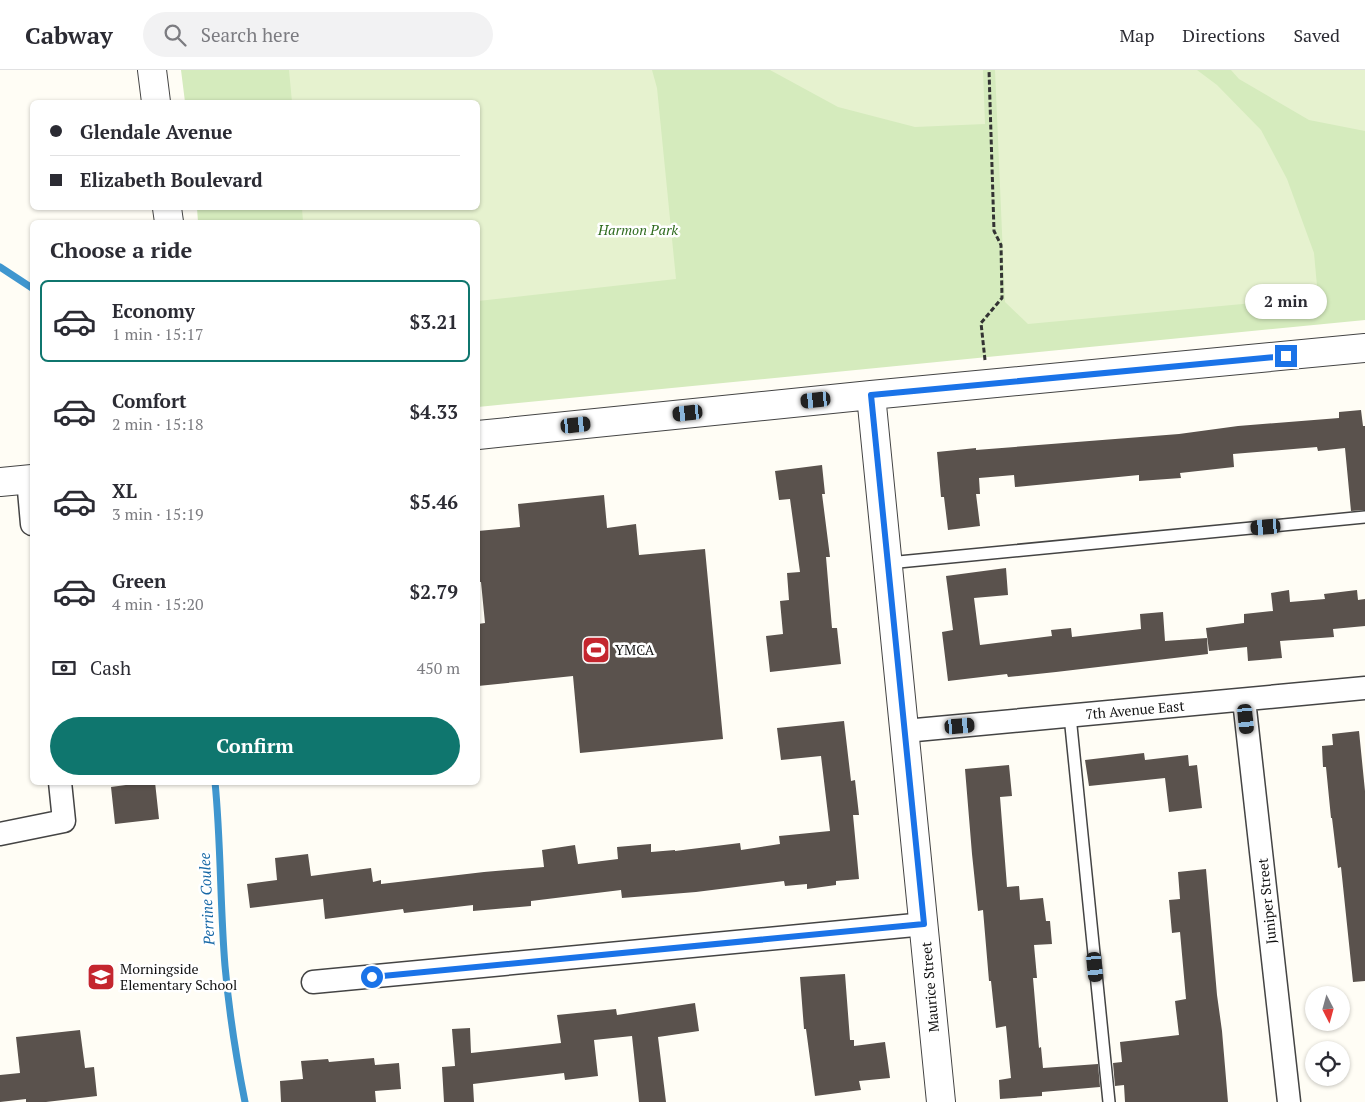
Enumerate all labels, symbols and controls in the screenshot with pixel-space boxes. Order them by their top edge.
search box [143,12,493,57]
text: Cabway [25,19,113,51]
icon: search [161,21,189,49]
text: Search here [201,22,300,47]
text: Map [1119,23,1154,47]
text: Directions [1182,23,1265,47]
text: Saved [1293,23,1340,47]
text: Glendale Avenue [80,119,232,144]
text: Elizabeth Boulevard [80,167,263,192]
park label: Harmon Park [597,220,678,239]
text: Choose a ride [50,235,192,264]
callout: 2 min [1245,284,1327,318]
text: 2 min [1264,290,1308,312]
text: Economy [112,298,195,323]
icon: car [52,299,97,344]
text: $3.21 [409,309,458,334]
text: 1 min · 15:17 [112,323,204,345]
route end [1275,345,1297,367]
text: Comfort [112,388,187,413]
icon: car [52,389,97,434]
car [800,391,831,409]
text: $4.33 [409,399,458,424]
car [672,404,703,422]
text: 2 min · 15:18 [112,413,204,435]
car [560,416,591,434]
text: XL [112,478,137,503]
icon: car [52,479,97,524]
text: $5.46 [409,489,458,514]
text: 3 min · 15:19 [112,503,204,525]
car [1250,518,1281,536]
text: Green [112,568,166,593]
icon: car [52,569,97,614]
text: $2.79 [409,579,458,604]
text: 4 min · 15:20 [112,593,204,615]
sports icon: YMCA [581,635,611,665]
place label: YMCA [615,640,655,659]
icon: cash [50,654,78,682]
text: Cash [90,655,131,680]
text: 450 m [417,657,460,679]
street label: 7th Avenue East [1085,696,1186,723]
car [1236,703,1255,735]
button: Confirm [50,717,460,775]
car [944,717,975,735]
water label: Perrine Coulee [194,852,218,947]
street label: Juniper Street [1252,856,1280,945]
street label: Maurice Street [916,940,943,1033]
car [1085,951,1104,983]
place label: Morningside Elementary School [120,959,237,994]
school or university icon: Morningside Elementary School [86,962,116,992]
route start [361,966,383,988]
north arrow [1305,986,1350,1031]
map controls [1305,986,1350,1086]
button: locate [1305,1041,1350,1086]

